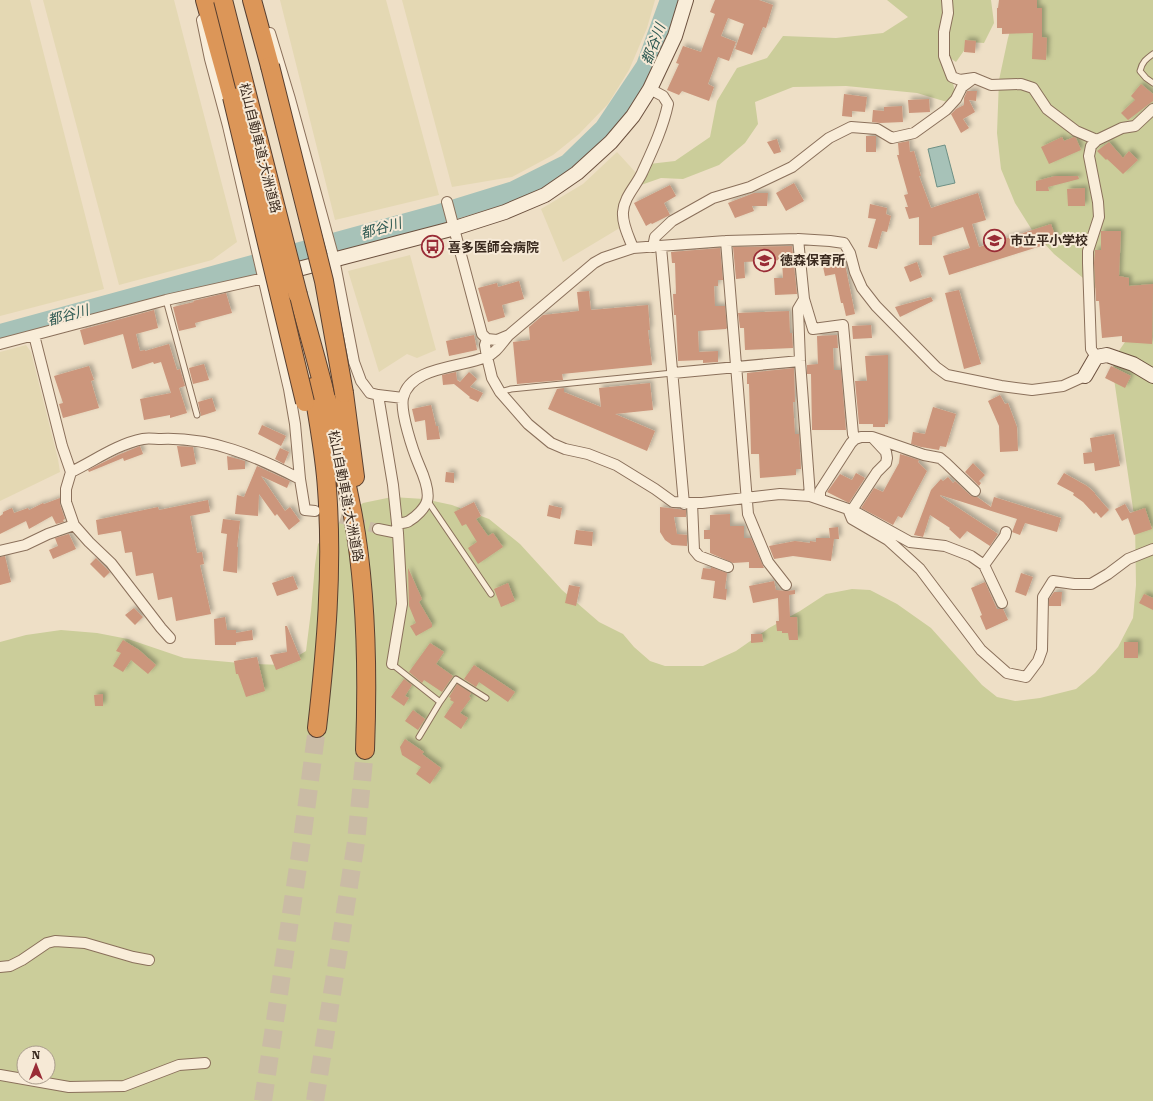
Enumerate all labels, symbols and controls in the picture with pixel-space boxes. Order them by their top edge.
water label: 都谷川 [638,20,669,66]
street label: 松山自動車道;大洲道路 [237,81,283,215]
water label: 都谷川 [359,214,405,241]
school or university icon: 市立平小学校 [982,227,1008,253]
place label: 市立平小学校 [1010,233,1088,248]
bus stop icon: 喜多医師会病院 [420,234,446,260]
place label: 喜多医師会病院 [448,240,539,255]
school or university icon: 徳森保育所 [752,247,778,273]
place label: 徳森保育所 [780,253,845,268]
water label: 都谷川 [46,301,92,328]
street label: 松山自動車道;大洲道路 [326,429,366,563]
north arrow [16,1045,56,1085]
text: N [32,1049,41,1062]

